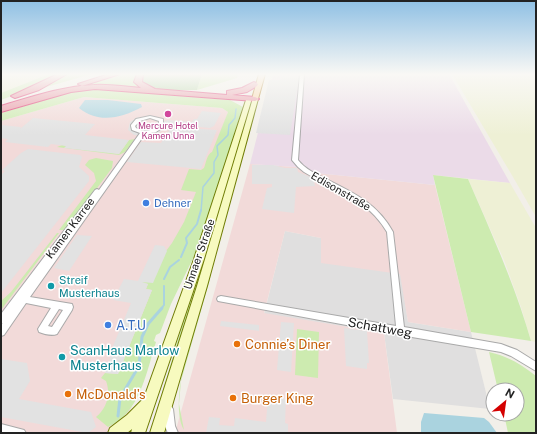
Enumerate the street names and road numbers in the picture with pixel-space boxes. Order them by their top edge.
street label: Edisonstraße [309,169,373,213]
street label: Kamen Karree [43,195,97,261]
street label: Unnaer Straße [181,217,217,291]
street label: Schattweg [347,314,413,341]

